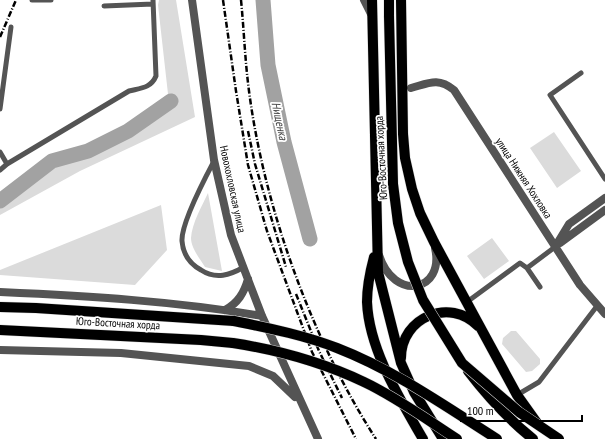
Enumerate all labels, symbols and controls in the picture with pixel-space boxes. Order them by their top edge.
water label: Нищенка [269,101,292,143]
street label: Юго-Восточная хорда [372,116,390,200]
street label: улица Нижняя Хохловка [493,135,555,221]
street label: Новохохловская улица [217,144,249,234]
street label: Юго-Восточная хорда [76,314,160,332]
scale bar [461,397,582,423]
text: 100 m [467,403,494,418]

